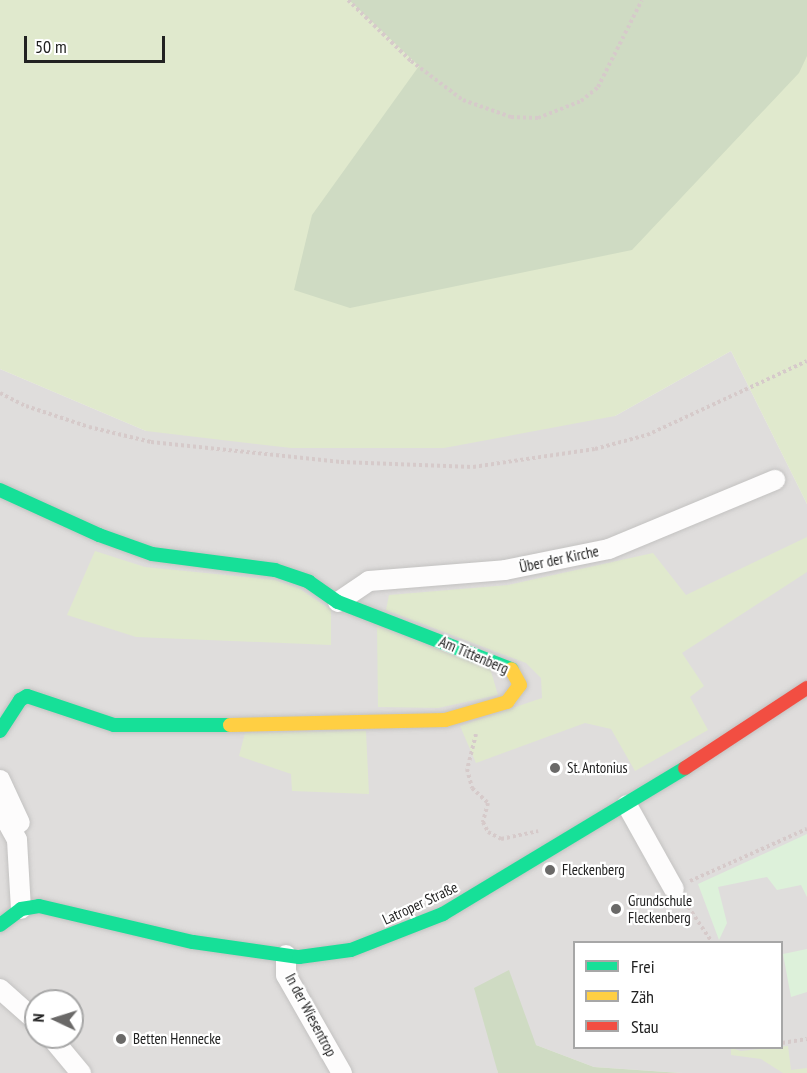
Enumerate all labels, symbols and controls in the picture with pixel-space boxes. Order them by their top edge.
scale bar [27,24,168,62]
text: 50 m [35,35,67,58]
street label: Über der Kirche [518,542,600,576]
street label: Am Tittenberg [436,632,512,678]
place label: St. Antonius [567,759,629,777]
marker: St. Antonius [548,761,562,775]
place label: Fleckenberg [562,861,625,879]
marker: Fleckenberg [543,863,557,877]
street label: Latroper Straße [380,878,460,928]
place label: Grundschule Fleckenberg [628,891,692,926]
marker: Grundschule Fleckenberg [609,902,623,916]
legend [573,941,783,1049]
text: Frei [631,955,655,978]
street label: In der Wiesentrop [281,970,341,1060]
text: Zäh [631,985,654,1008]
north arrow [24,989,84,1049]
text: N [28,1013,48,1023]
text: Stau [631,1015,659,1038]
place label: Betten Hennecke [133,1030,221,1048]
marker: Betten Hennecke [114,1032,128,1046]

